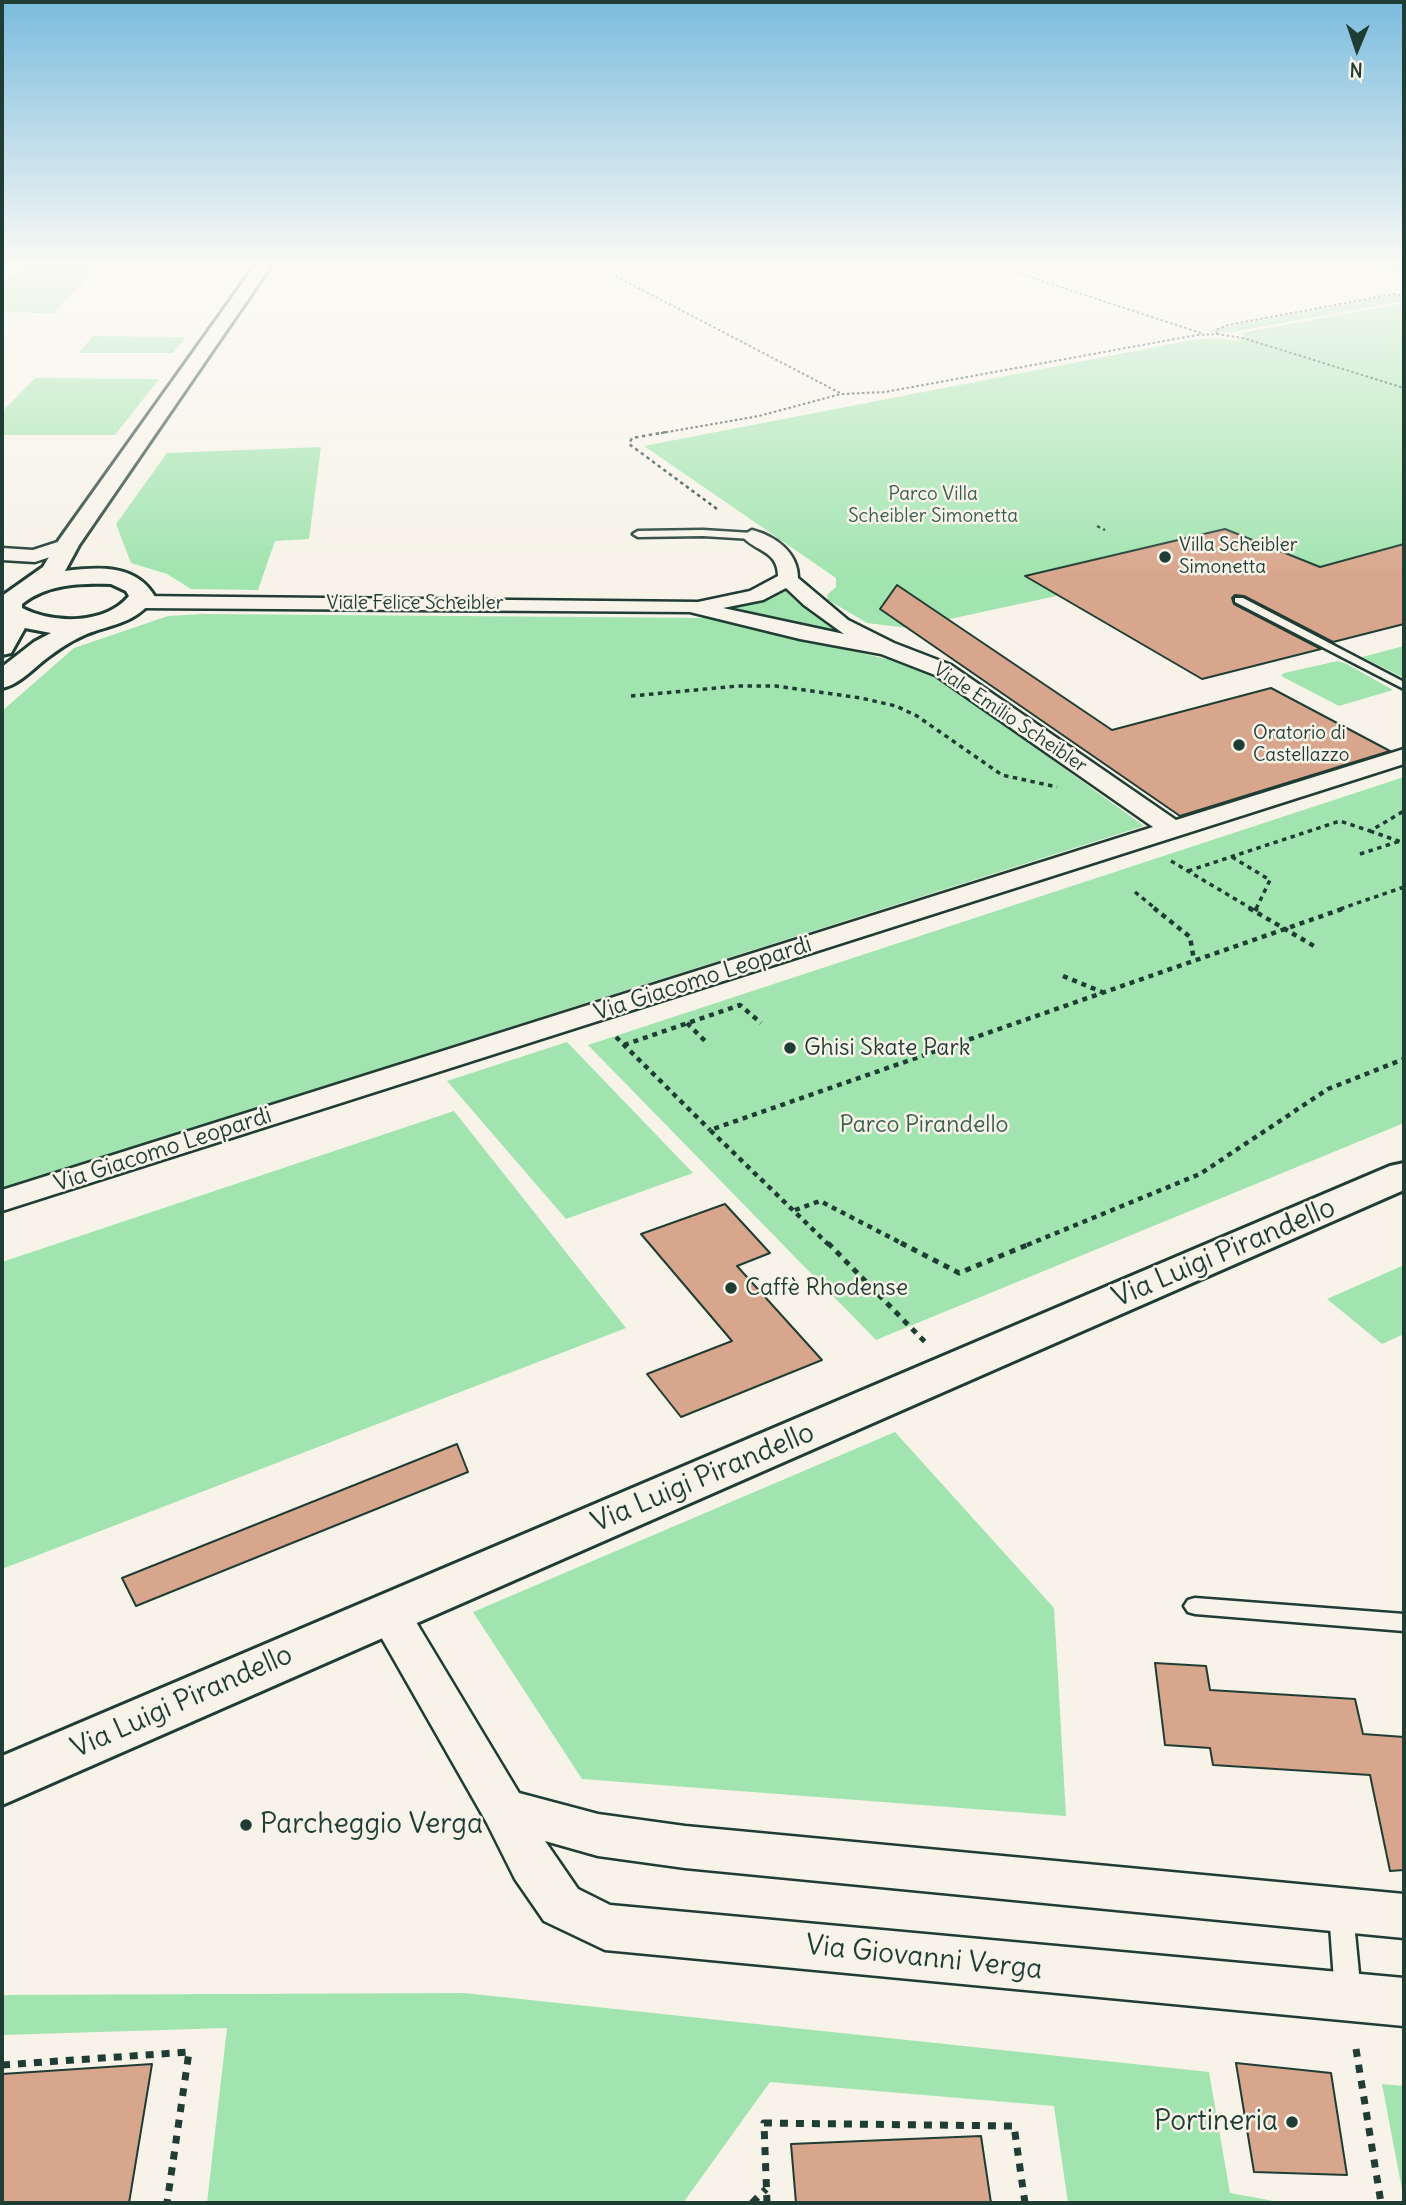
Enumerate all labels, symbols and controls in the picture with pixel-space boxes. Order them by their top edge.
north arrow [1322,14,1392,84]
text: N [1349,58,1363,82]
park label: Parco Villa Scheibler Simonetta [848,484,1018,528]
place label: Villa Scheibler Simonetta [1179,535,1297,579]
marker: Villa Scheibler Simonetta [1157,549,1173,565]
street label: Viale Felice Scheibler [327,593,503,615]
street label: Viale Emilio Scheibler [929,658,1091,778]
place label: Oratorio di Castellazzo [1253,723,1349,767]
marker: Oratorio di Castellazzo [1231,737,1247,753]
street label: Via Giacomo Leopardi [591,931,815,1027]
place label: Ghisi Skate Park [804,1034,970,1062]
marker: Ghisi Skate Park [782,1040,798,1056]
street label: Via Giacomo Leopardi [51,1102,275,1198]
park label: Parco Pirandello [839,1111,1009,1139]
street label: Via Luigi Pirandello [1108,1191,1340,1315]
place label: Caffè Rhodense [745,1274,908,1302]
marker: Caffè Rhodense [723,1280,739,1296]
street label: Via Luigi Pirandello [587,1416,819,1540]
street label: Via Luigi Pirandello [66,1638,298,1766]
place label: Parcheggio Verga [260,1808,483,1842]
marker: Parcheggio Verga [238,1817,254,1833]
street label: Via Giovanni Verga [804,1929,1044,1987]
place label: Portineria [1154,2105,1278,2139]
marker: Portineria [1284,2114,1300,2130]

